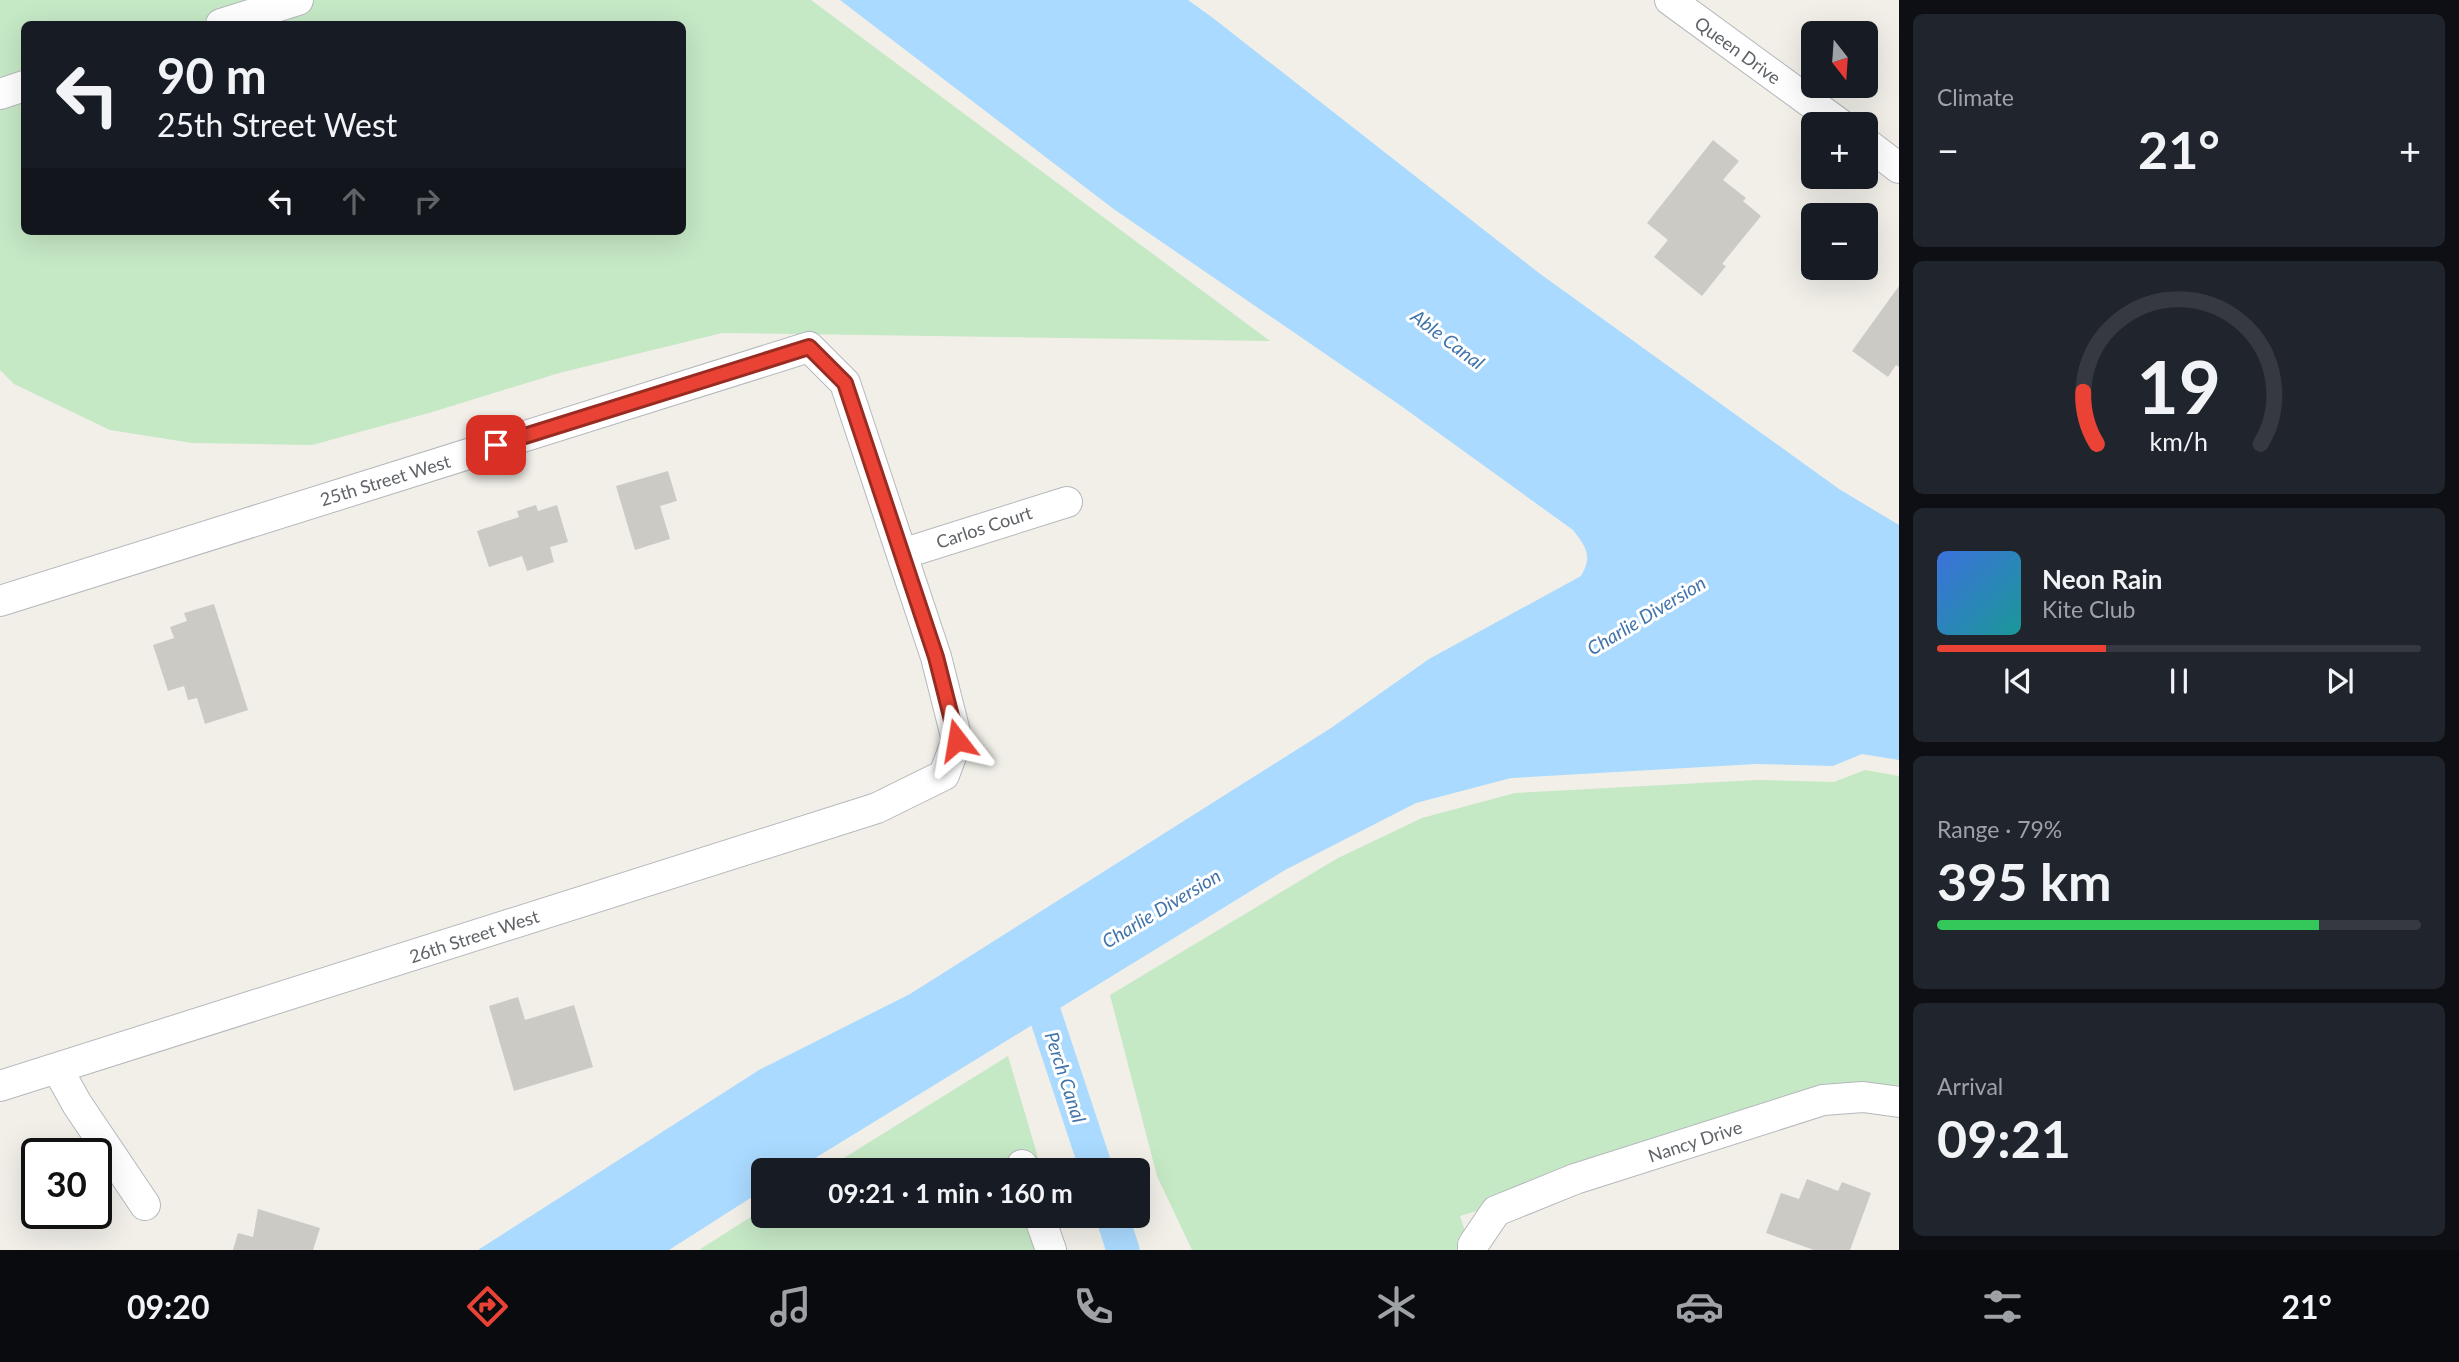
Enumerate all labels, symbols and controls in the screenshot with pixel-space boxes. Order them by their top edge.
street label: Queen Drive [1691,11,1785,89]
north arrow [1801,21,1878,98]
map controls [1801,21,1878,280]
text: 90 m [157,46,267,104]
icon: left [42,49,133,140]
text: Climate [1937,83,2014,111]
text: 25th Street West [157,105,397,144]
button: + [1801,112,1878,189]
text: 21° [2138,118,2220,180]
text: − [1937,127,1959,173]
text: + [2399,127,2421,173]
icon: left [262,182,300,220]
icon: ahead [335,182,373,220]
icon: right [408,182,446,220]
button: − [1801,203,1878,280]
water label: Able Canal [1406,304,1489,374]
text: 19 [2137,342,2221,430]
pin [466,415,526,475]
icon: arrive [477,426,515,464]
text: km/h [2150,426,2208,456]
street label: 25th Street West [317,450,453,510]
street label: Carlos Court [933,501,1035,553]
text: Neon Rain [2042,563,2162,595]
water label: Charlie Diversion [1583,571,1709,659]
text: Kite Club [2042,595,2135,623]
icon: previous [1999,662,2037,700]
icon: pause [2160,662,2198,700]
icon: next [2321,662,2359,700]
position arrow [920,703,994,777]
text: Range · 79% [1937,815,2062,843]
text: 395 km [1937,850,2111,912]
water label: Charlie Diversion [1098,864,1224,952]
street label: 26th Street West [406,904,542,967]
water label: Perch Canal [1041,1029,1091,1125]
text: Arrival [1937,1072,2003,1100]
text: 09:21 [1937,1107,2071,1169]
street label: Nancy Drive [1645,1115,1745,1167]
speed limit sign: 30 [21,1138,112,1229]
text: 09:21 · 1 min · 160 m [828,1177,1073,1209]
icon: directions [463,1282,512,1331]
icon: music [766,1282,815,1331]
icon: phone [1069,1282,1118,1331]
icon: climate [1372,1282,1421,1331]
icon: car [1675,1282,1724,1331]
icon: filters [1978,1282,2027,1331]
text: 09:20 [127,1287,209,1326]
text: 21° [2281,1287,2332,1326]

